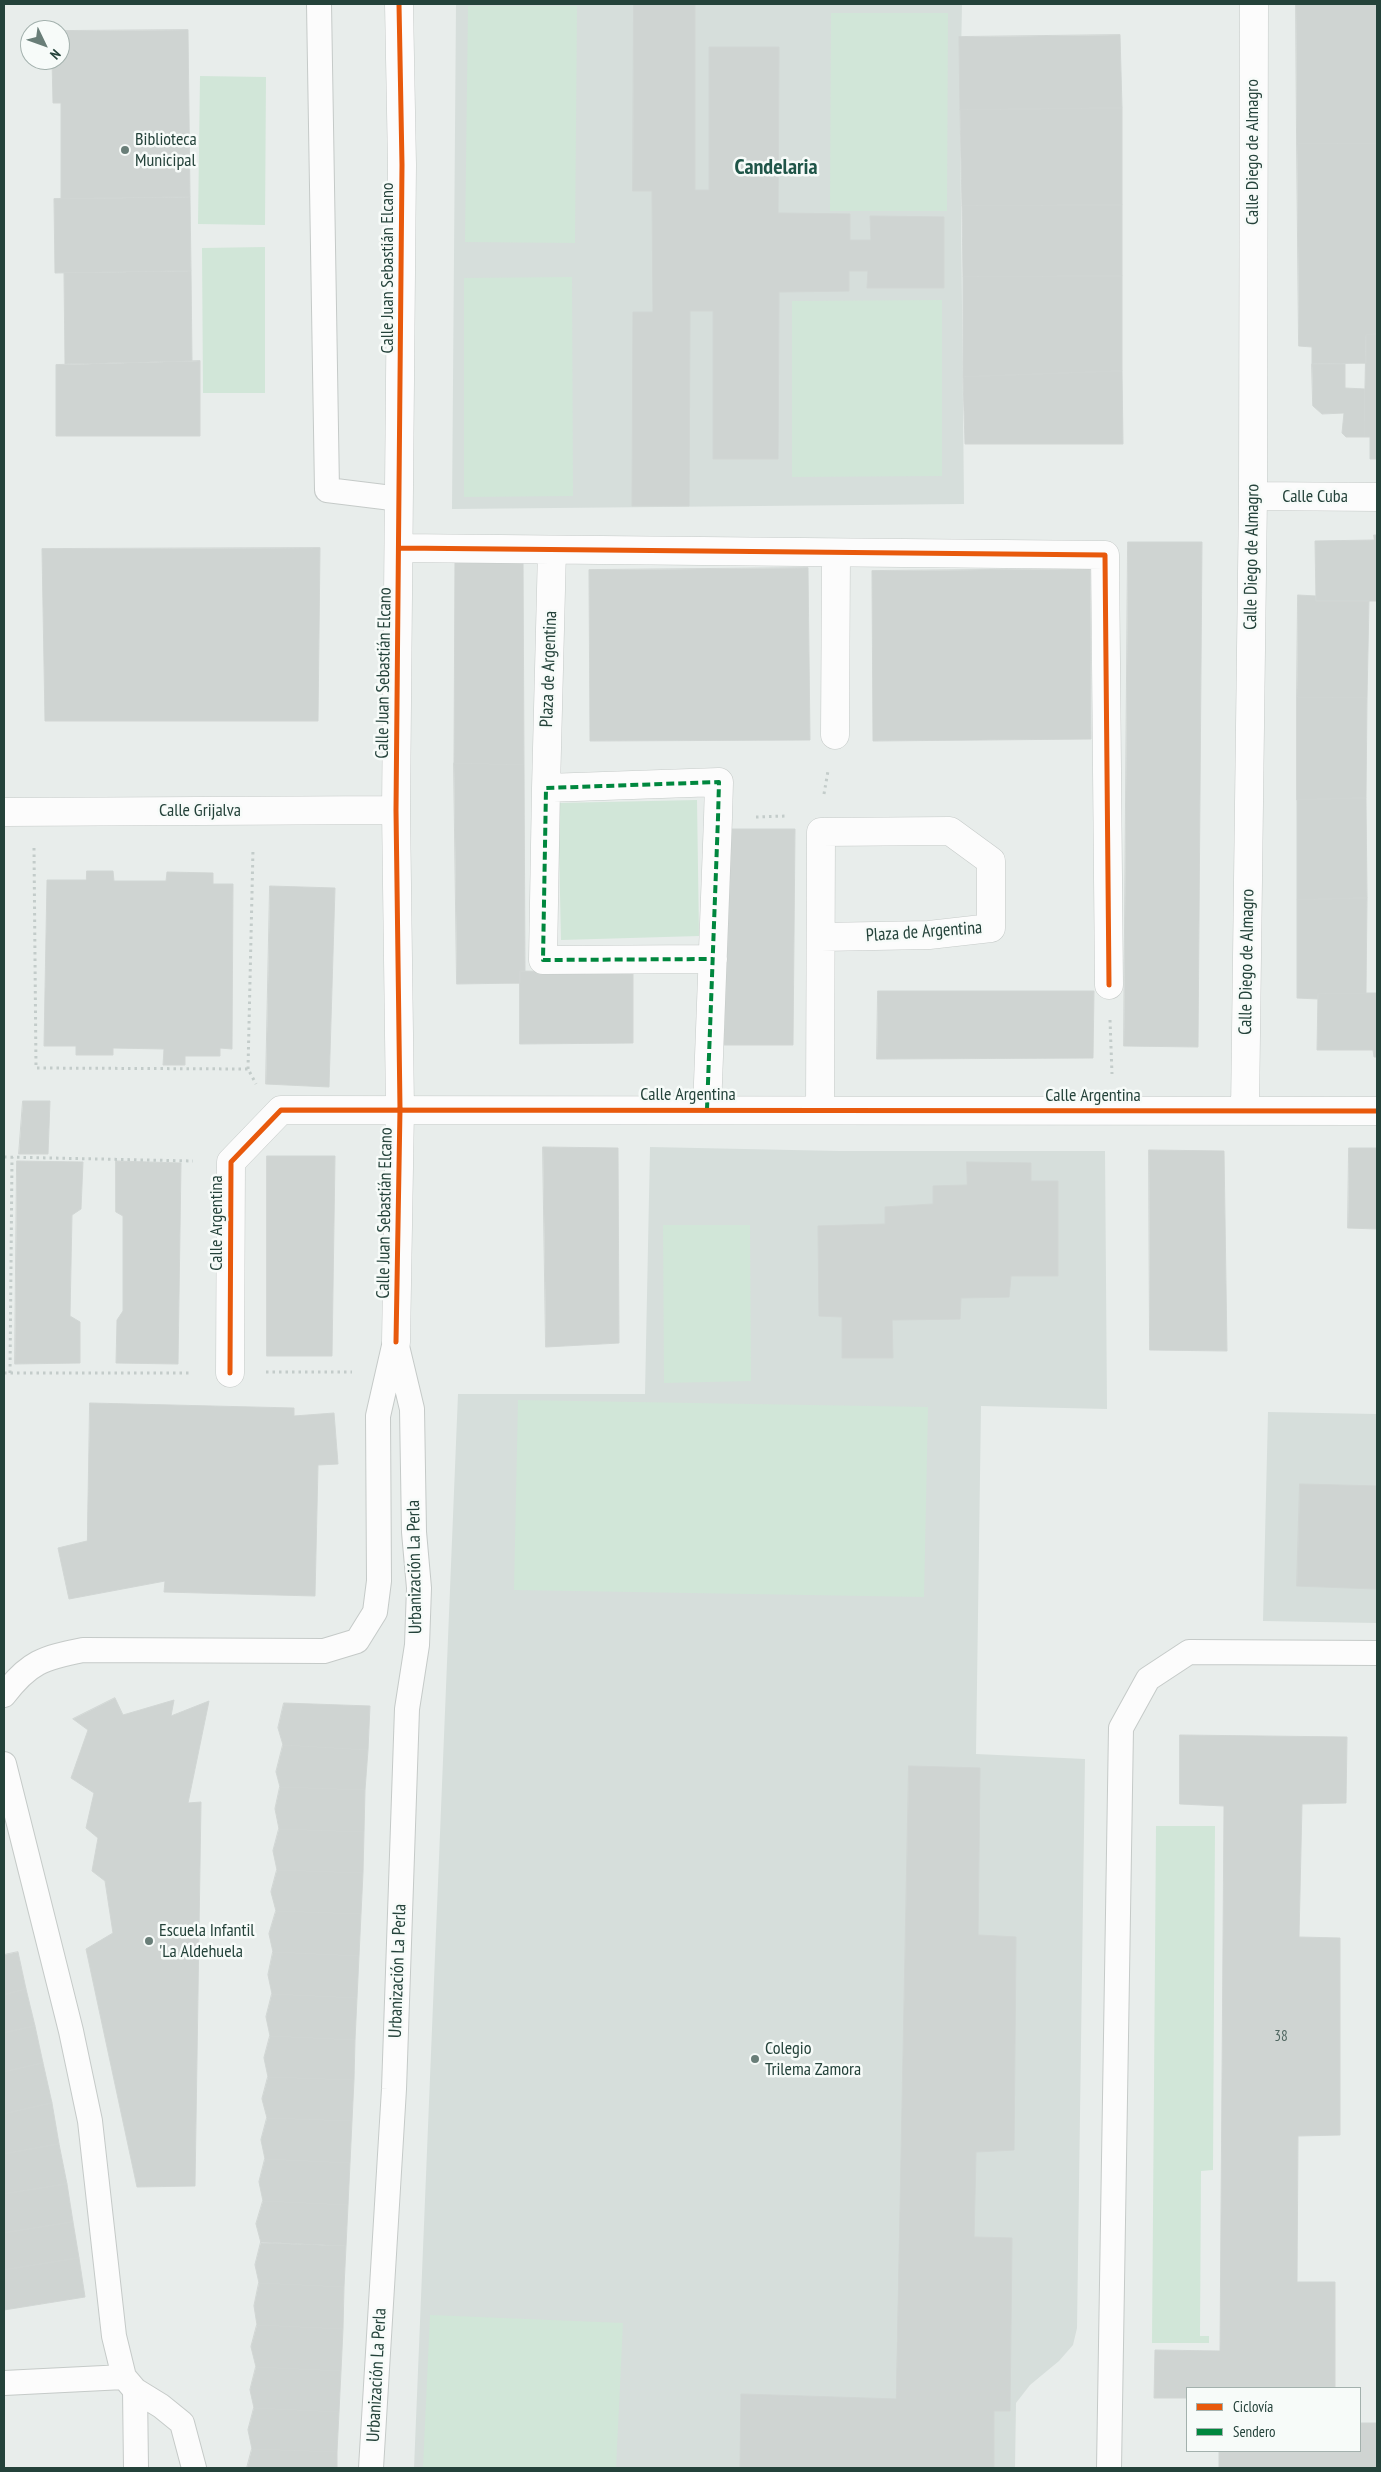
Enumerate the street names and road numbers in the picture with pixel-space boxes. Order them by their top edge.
street label: Calle Diego de Almagro [1242,79,1264,225]
street label: Calle Juan Sebastián Elcano [377,182,399,354]
street label: Calle Diego de Almagro [1240,484,1264,630]
street label: Calle Cuba [1282,486,1348,508]
street label: Calle Juan Sebastián Elcano [372,587,396,759]
street label: Plaza de Argentina [536,610,562,728]
street label: Calle Grijalva [159,800,241,822]
street label: Calle Diego de Almagro [1235,889,1259,1035]
street label: Plaza de Argentina [865,917,983,947]
street label: Calle Argentina [640,1084,736,1106]
street label: Calle Argentina [1045,1085,1141,1107]
street label: Calle Juan Sebastián Elcano [373,1127,397,1299]
street label: Calle Argentina [206,1175,228,1271]
street label: Urbanización La Perla [403,1500,427,1634]
street label: Urbanización La Perla [385,1904,411,2038]
street label: Urbanización La Perla [363,2307,391,2443]

